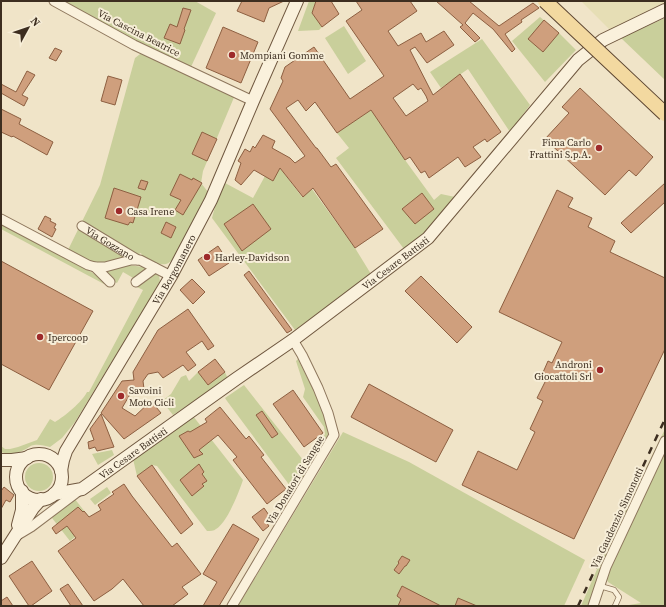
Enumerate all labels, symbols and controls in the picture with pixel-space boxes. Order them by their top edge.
street label: Via Cascina Beatrice [96,7,182,59]
north arrow [8,8,48,48]
text: N [27,14,44,30]
place label: Mompiani Gomme [240,49,324,62]
marker: Mompiani Gomme [227,50,237,60]
place label: Fima Carlo Frattini S.p.A. [529,136,592,161]
marker: Fima Carlo Frattini S.p.A. [594,143,604,153]
place label: Casa Irene [127,205,174,218]
marker: Casa Irene [114,206,124,216]
street label: Via Gozzano [83,223,137,263]
street label: Via Borgomanero [149,231,199,307]
street label: Via Cesare Battisti [359,233,431,292]
place label: Harley-Davidson [215,251,290,264]
marker: Harley-Davidson [202,252,212,262]
place label: Ipercoop [48,331,88,344]
marker: Ipercoop [35,332,45,342]
place label: Androni Giocattoli Srl [534,358,592,383]
marker: Androni Giocattoli Srl [595,365,605,375]
place label: Savoini Moto Cicli [129,384,174,409]
marker: Savoini Moto Cicli [116,391,126,401]
street label: Via Cesare Battisti [96,424,170,481]
street label: Via Donatori di Sangue [263,433,327,527]
street label: Via Gaudenzio Simonotti [588,465,646,571]

